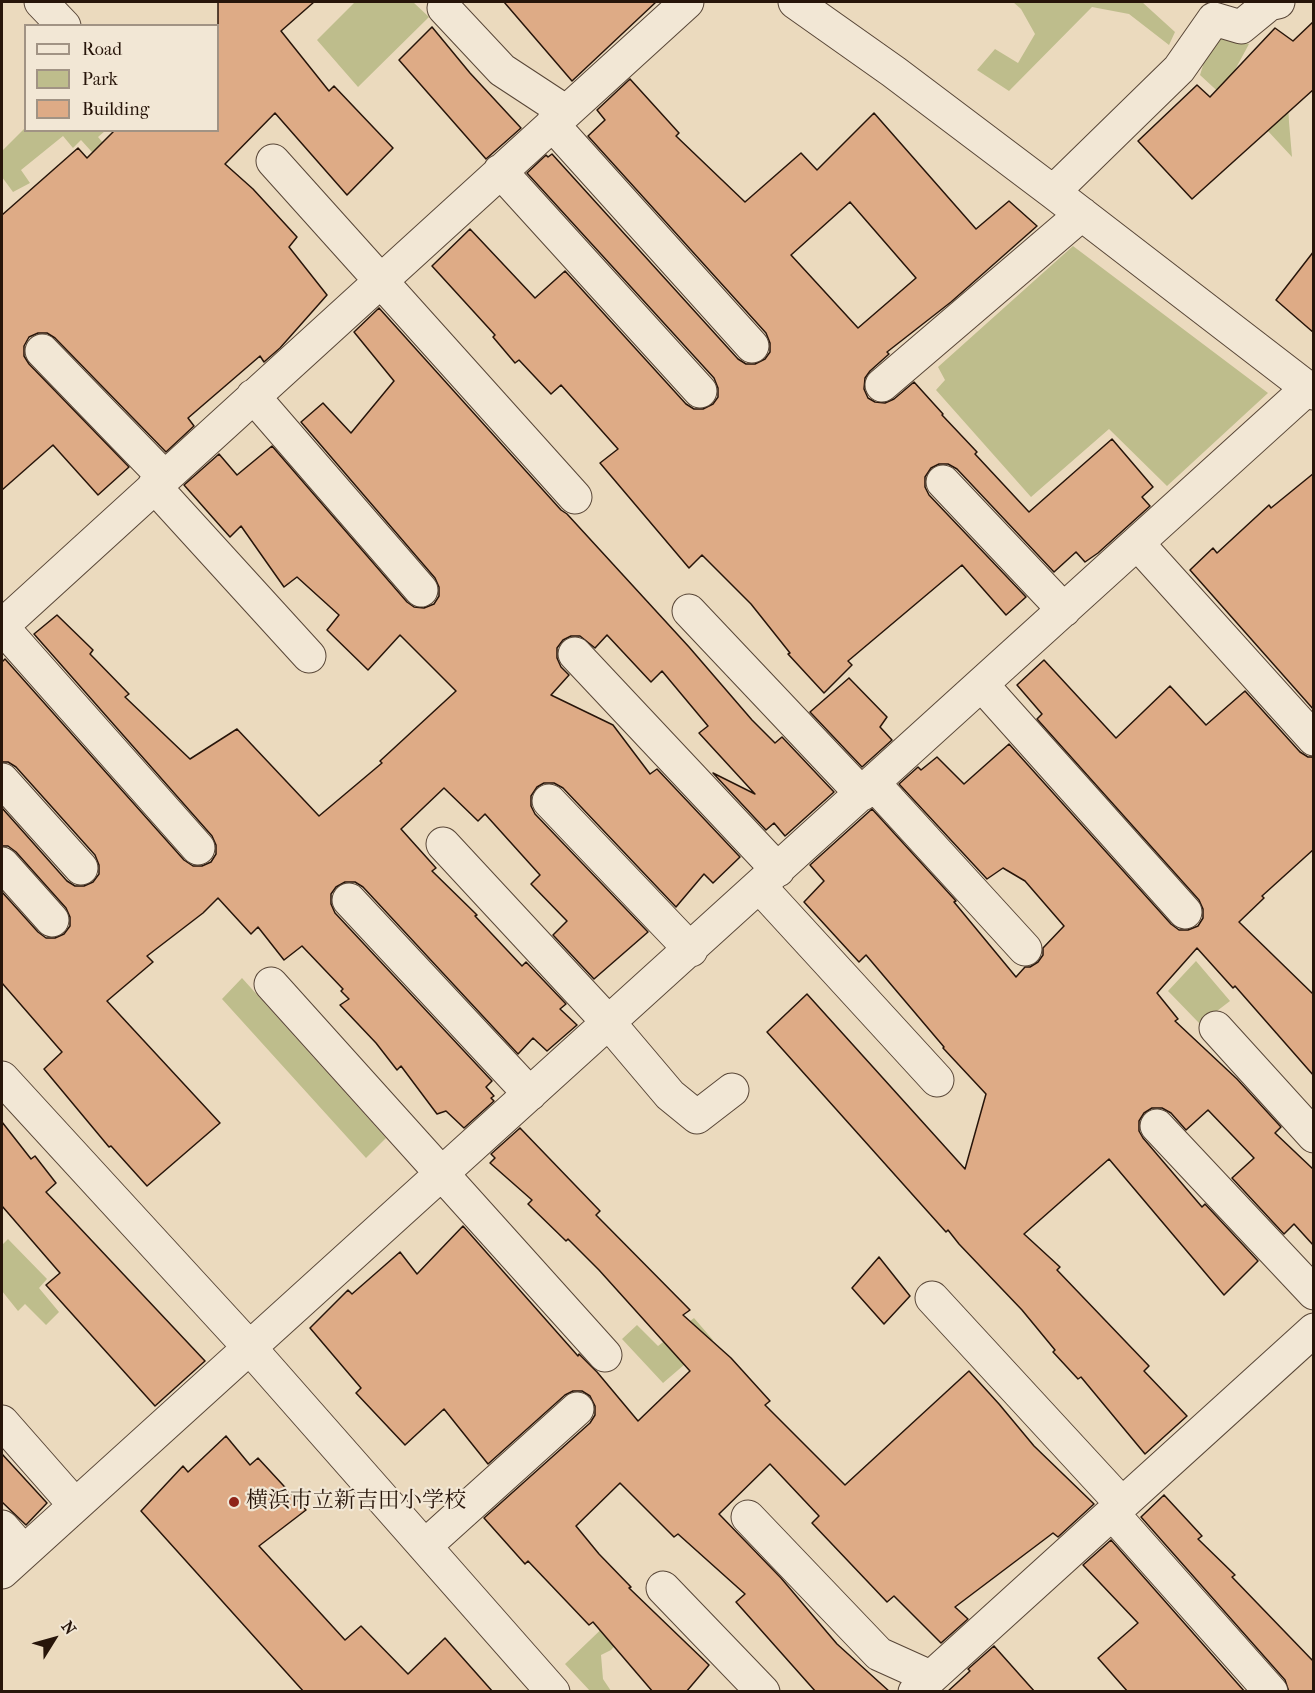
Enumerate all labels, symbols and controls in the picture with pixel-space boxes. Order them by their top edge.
legend [24,24,219,132]
text: Road [82,39,122,60]
text: Park [82,69,118,90]
text: Building [82,99,149,120]
place label: 横浜市立新吉田小学校 [246,1489,466,1515]
marker: 横浜市立新吉田小学校 [227,1495,241,1509]
north arrow [24,1609,84,1669]
text: N [58,1617,80,1638]

